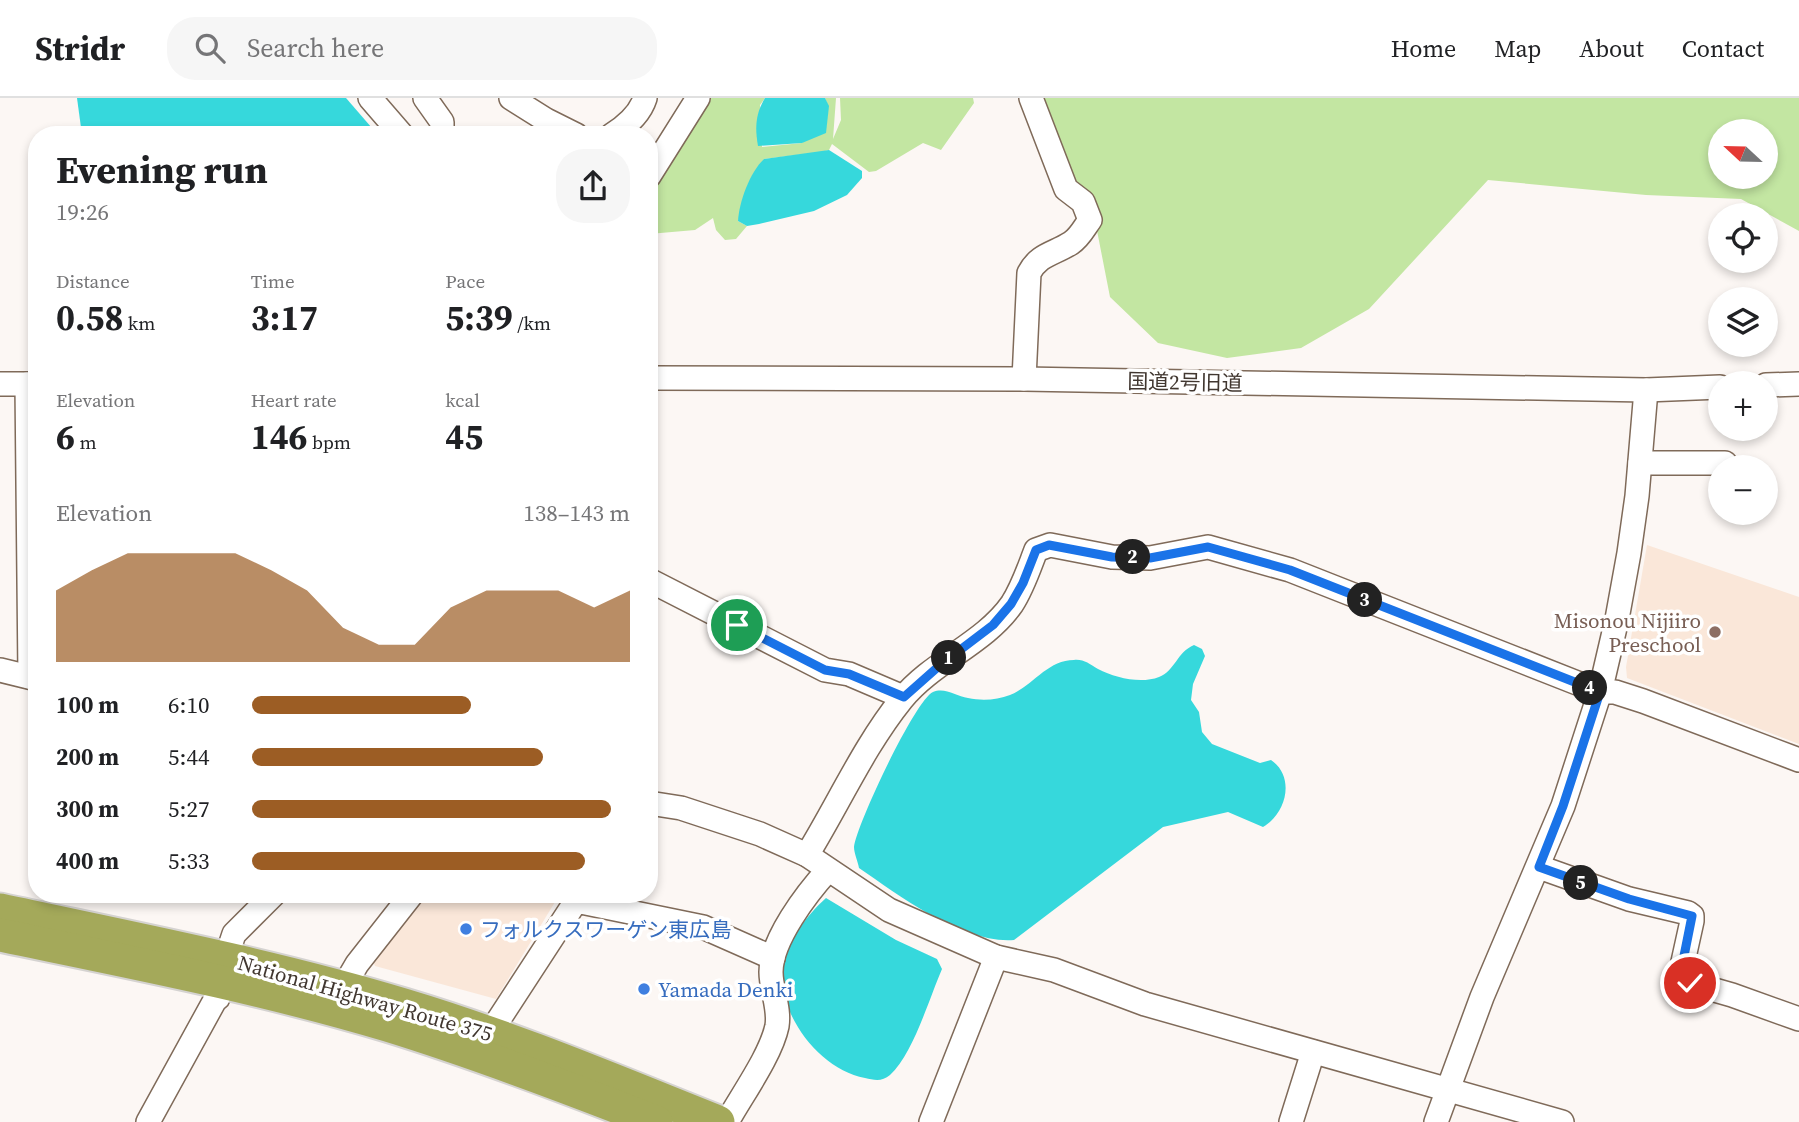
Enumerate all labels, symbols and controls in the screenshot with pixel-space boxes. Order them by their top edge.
search box [167,17,657,80]
text: Stridr [35,26,125,71]
icon: search [191,29,229,67]
text: Search here [247,30,384,66]
text: Home [1391,32,1456,65]
text: Map [1494,32,1541,65]
text: About [1579,32,1644,65]
text: Contact [1682,32,1764,65]
north arrow [1708,119,1778,189]
map controls [1708,119,1778,525]
text: Evening run [56,144,268,196]
button: share [556,149,630,223]
text: 19:26 [56,196,109,228]
button: locate [1708,203,1778,273]
text: Distance [56,268,130,294]
text: Time [251,268,295,294]
text: Pace [445,268,485,294]
button: layers [1708,287,1778,357]
text: 0.58 [56,294,123,342]
text: 3:17 [251,294,318,342]
text: 5:39 [445,294,513,342]
text: km [123,310,155,336]
text: /km [513,310,551,336]
street label: 国道2号旧道 [1127,366,1243,398]
button: + [1708,371,1778,441]
text: Elevation [56,387,135,413]
text: Heart rate [251,387,337,413]
text: kcal [445,387,480,413]
text: 6 [56,413,75,461]
text: 146 [251,413,308,461]
text: 45 [445,413,483,461]
text: m [75,429,97,455]
text: bpm [308,429,351,455]
button: − [1708,455,1778,525]
text: Elevation [56,497,152,529]
text: 138–143 m [523,497,630,529]
pin: 2 [1116,540,1150,574]
text: 2 [1127,543,1138,569]
pin: 3 [1348,582,1382,618]
text: 3 [1359,586,1370,612]
pin [707,595,767,655]
icon: arrive [718,606,756,644]
place label: Misonou Nijiiro Preschool [1554,606,1701,659]
marker: Misonou Nijiiro Preschool [1707,624,1723,640]
pin: 1 [932,640,967,676]
text: 1 [943,644,954,670]
pin: 4 [1572,670,1608,706]
text: 4 [1584,674,1595,700]
text: 100 m [56,689,119,721]
text: 6:10 [168,689,209,721]
text: 200 m [56,741,119,773]
text: 5:44 [168,741,209,773]
text: 300 m [56,793,119,825]
text: 5:27 [168,793,209,825]
text: 400 m [56,845,119,877]
text: 5:33 [168,845,209,877]
pin: 5 [1564,866,1598,900]
text: 5 [1575,869,1586,895]
place label: フォルクスワーゲン東広島 [480,915,731,944]
marker: フォルクスワーゲン東広島 [458,921,474,937]
street label: National Highway Route 375 [234,948,496,1048]
pin [1660,953,1720,1013]
icon: check [1671,964,1709,1002]
place label: Yamada Denki [658,975,793,1004]
marker: Yamada Denki [636,981,652,997]

